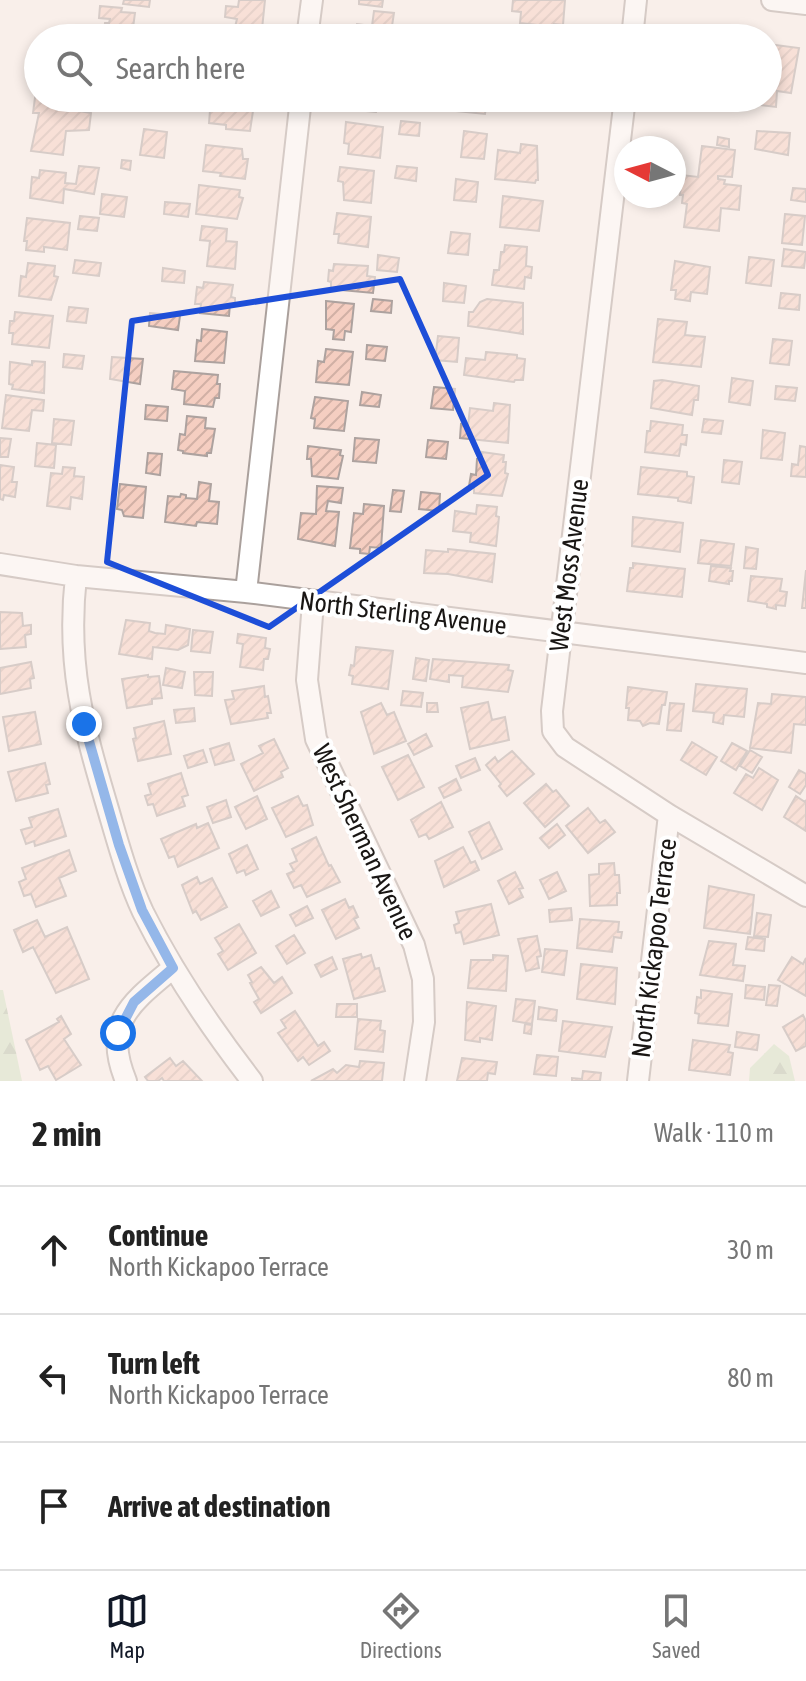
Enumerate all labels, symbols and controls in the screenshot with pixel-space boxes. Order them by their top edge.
search box [24,24,782,112]
icon: search [52,46,96,90]
text: Search here [116,51,245,85]
north arrow [614,136,686,208]
street label: West Moss Avenue [544,477,594,653]
street label: North Sterling Avenue [298,585,508,641]
route end [66,706,102,742]
street label: West Sherman Avenue [307,740,423,944]
street label: North Kickapoo Terrace [626,837,682,1059]
route start [100,1015,136,1051]
text: 2 min [32,1114,101,1153]
text: Walk · 110 m [654,1118,774,1148]
text: Continue [108,1218,208,1252]
icon: ahead [32,1228,76,1272]
text: 30 m [727,1235,774,1265]
text: North Kickapoo Terrace [108,1252,329,1282]
text: Turn left [108,1346,200,1380]
icon: left [32,1356,76,1400]
text: 80 m [727,1363,774,1393]
text: North Kickapoo Terrace [108,1380,329,1410]
icon: arrive [32,1484,76,1528]
text: Arrive at destination [108,1489,330,1523]
tab: Map [105,1589,149,1663]
tab: Directions [360,1589,442,1663]
tab: Saved [652,1589,701,1663]

